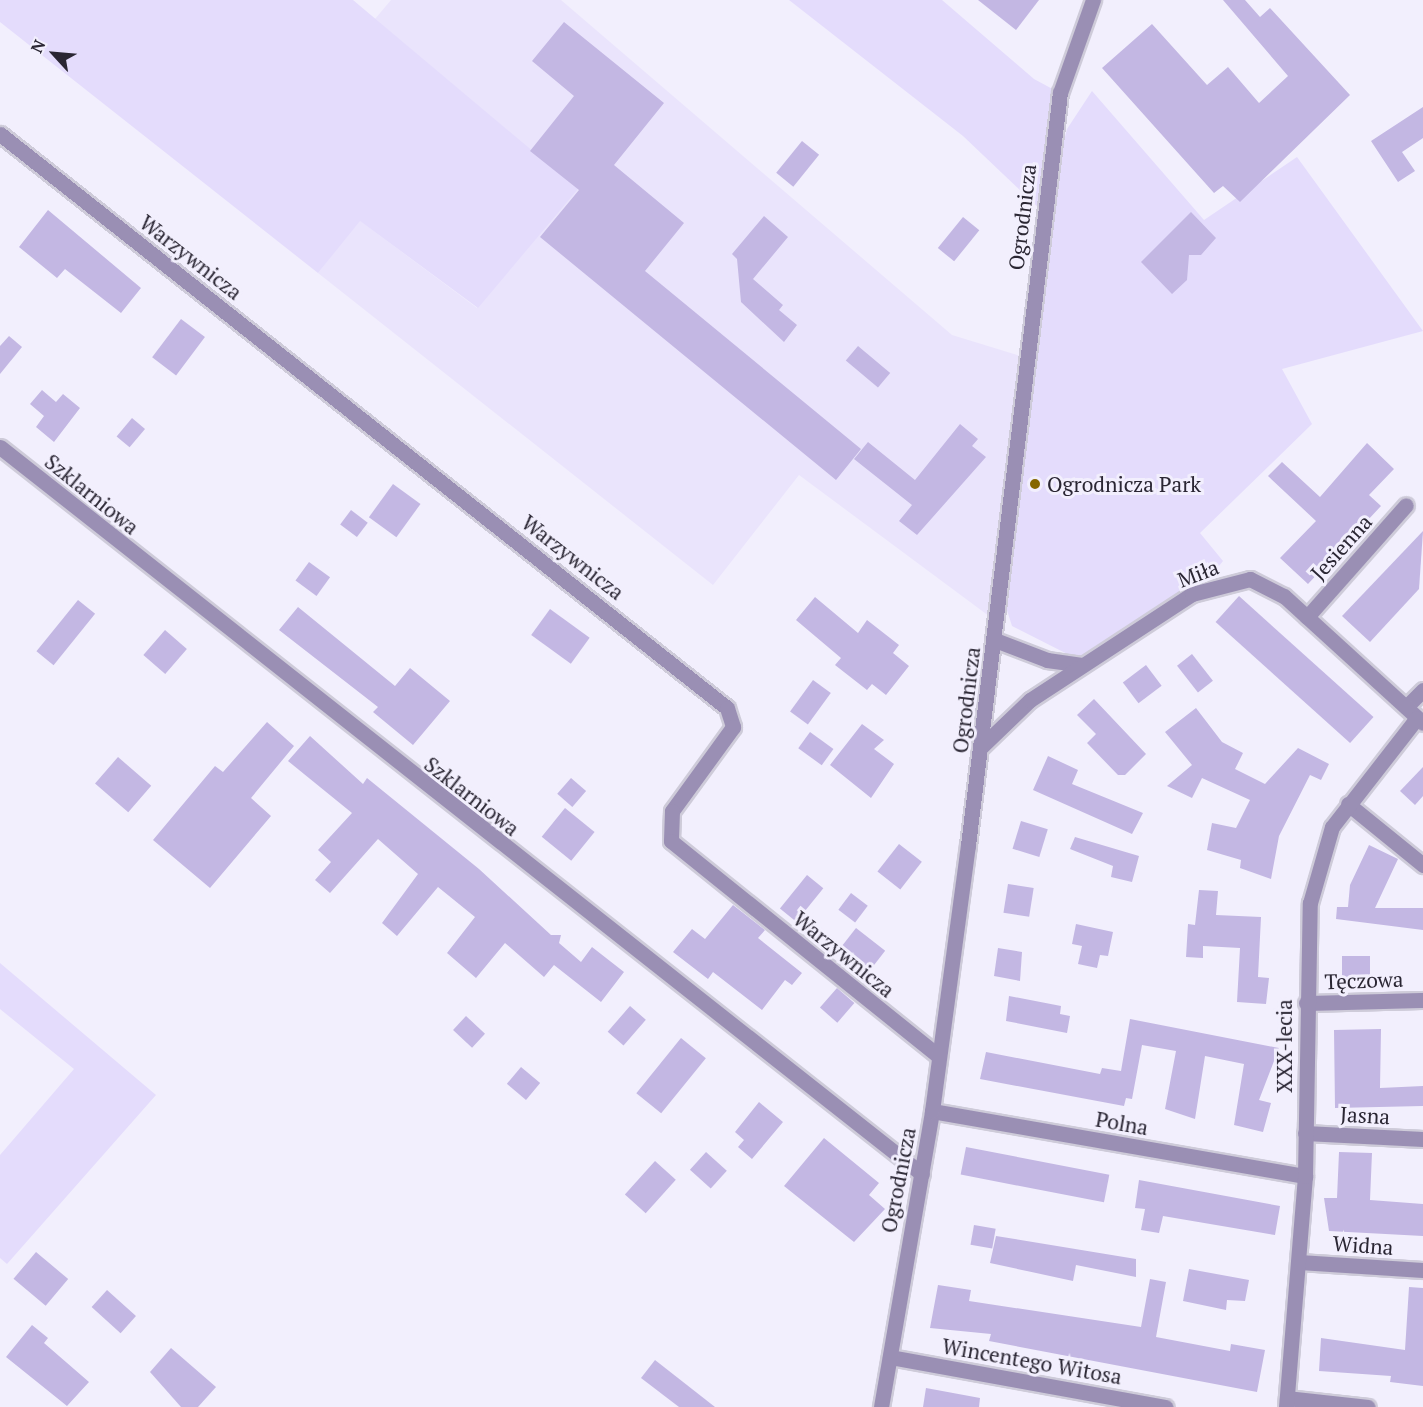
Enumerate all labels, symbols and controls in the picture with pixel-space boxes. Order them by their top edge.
north arrow [24,24,84,84]
text: N [25,36,50,56]
street label: Ogrodnicza [1003,162,1041,272]
street label: Warzywnicza [135,209,247,305]
street label: Szklarniowa [40,449,144,539]
place label: Ogrodnicza Park [1047,471,1201,497]
marker: Ogrodnicza Park [1028,477,1042,491]
street label: Warzywnicza [517,509,629,605]
street label: Jesienna [1305,509,1377,585]
street label: Miła [1174,554,1222,592]
street label: Ogrodnicza [947,645,985,755]
street label: Szklarniowa [420,751,524,841]
street label: Warzywnicza [788,906,900,1002]
street label: Tęczowa [1324,966,1404,994]
street label: XXX-lecia [1271,999,1297,1093]
street label: Jasna [1339,1101,1391,1129]
street label: Polna [1094,1106,1150,1140]
street label: Ogrodnicza [875,1125,921,1235]
street label: Widna [1332,1230,1394,1260]
street label: Wincentego Witosa [940,1333,1124,1389]

